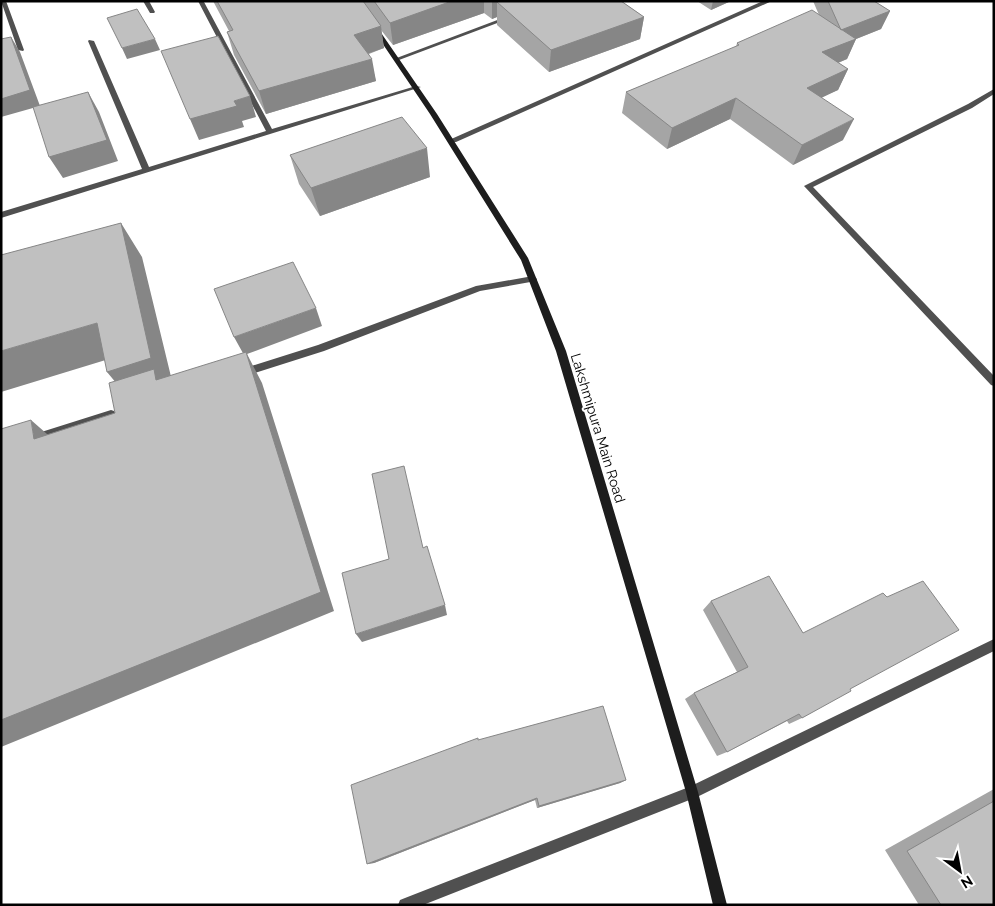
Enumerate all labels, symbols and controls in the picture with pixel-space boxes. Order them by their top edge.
street label: Lakshmipura Main Road [568,351,628,505]
north arrow [935,846,985,896]
text: N [958,872,976,892]

